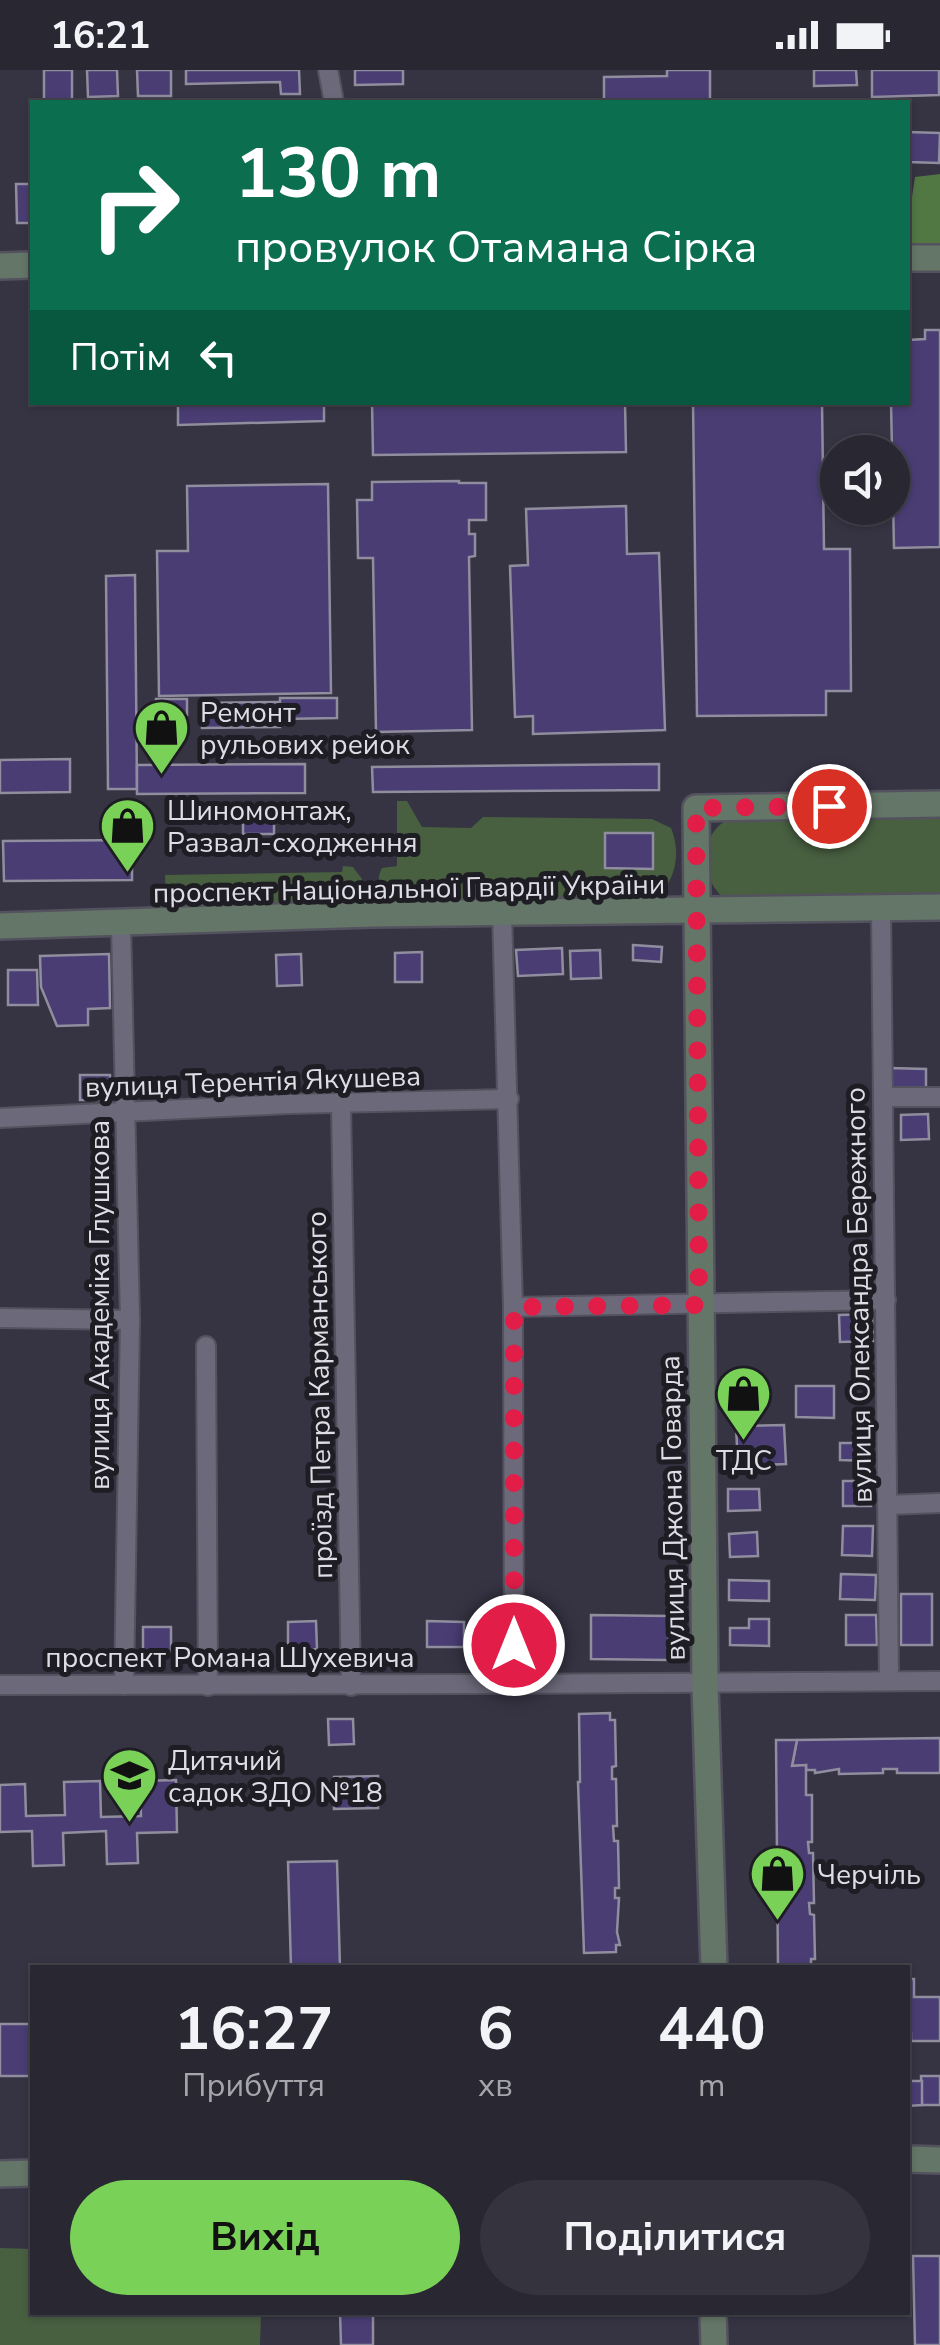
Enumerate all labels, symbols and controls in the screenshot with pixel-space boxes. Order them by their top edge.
text: 16:21 [50,10,151,61]
text: 130 m [235,126,441,222]
icon: right [70,140,200,270]
text: провулок Отамана Сірка [235,217,758,278]
icon: left [191,330,246,385]
text: Потім [70,332,171,383]
map controls [820,435,910,525]
button: sound [820,435,910,525]
place label: Ремонт рульових рейок [200,694,410,764]
shop icon: Ремонт рульових рейок [131,698,191,777]
pin [787,764,872,849]
icon: arrive [802,779,857,834]
place label: Шиномонтаж, Развал-сходження [167,792,418,862]
shop icon: Шиномонтаж, Развал-сходження [98,796,158,875]
street label: проспект Національної Гвардії України [152,866,666,912]
street label: вулиця Терентія Якушева [84,1057,422,1107]
street label: вулиця Олександра Бережного [836,1087,882,1503]
street label: вулиця Академіка Глушкова [81,1120,119,1490]
street label: проїзд Петра Карманського [298,1211,342,1579]
street label: вулиця Джона Говарда [651,1355,695,1661]
shop icon: ТДС [714,1364,774,1443]
place label: ТДС [716,1442,772,1480]
position arrow [462,1593,566,1697]
street label: проспект Романа Шухевича [45,1639,415,1677]
place label: Дитячий садок ЗДО №18 [168,1742,383,1812]
school or university icon: Дитячий садок ЗДО №18 [99,1746,159,1825]
shop icon: Черчіль [748,1844,808,1923]
place label: Черчіль [817,1856,921,1894]
text: 16:27 [174,1988,333,2070]
text: 6 [477,1988,513,2070]
text: 440 [658,1988,766,2070]
text: Прибуття [182,2064,325,2107]
text: хв [478,2064,513,2107]
text: m [698,2064,725,2107]
button: Вихід [70,2180,460,2295]
button: Поділитися [480,2180,870,2295]

